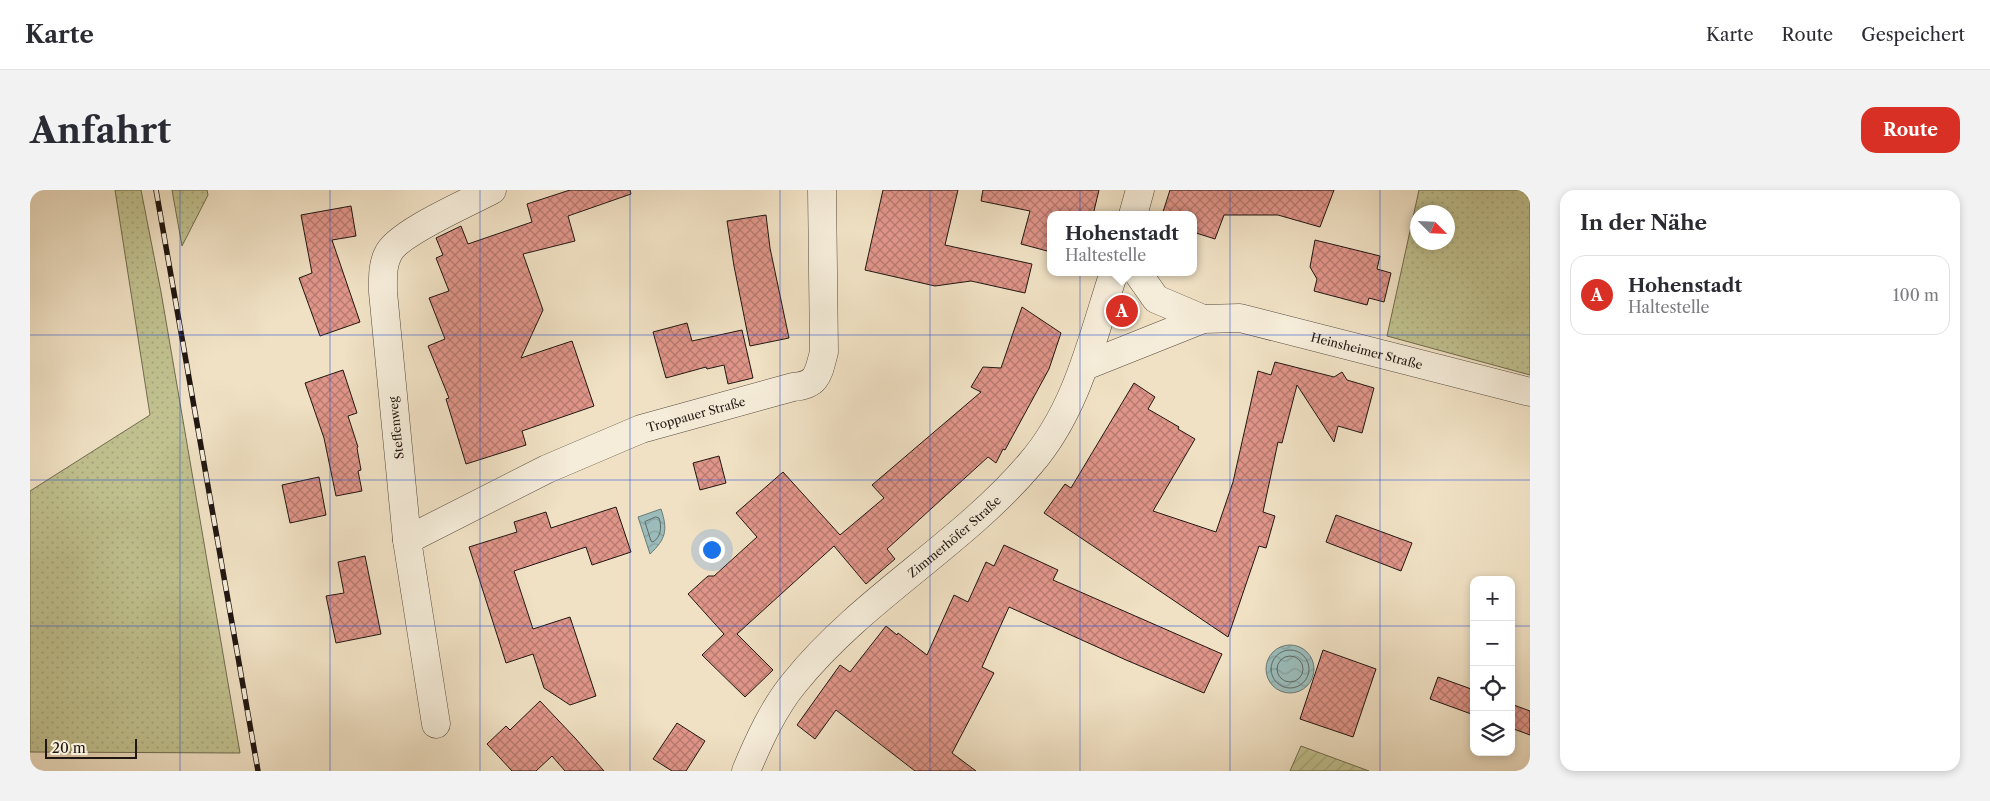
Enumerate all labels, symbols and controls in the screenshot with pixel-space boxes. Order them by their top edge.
text: Karte [25,20,94,49]
text: Karte [1706,24,1754,46]
text: Route [1782,24,1833,46]
text: Gespeichert [1861,24,1965,46]
button: Route [1861,107,1960,153]
text: Anfahrt [30,109,171,152]
north arrow [1410,205,1455,250]
text: In der Nähe [1580,210,1707,235]
popup [1047,211,1197,276]
text: Hohenstadt [1065,222,1179,245]
text: Haltestelle [1065,245,1146,265]
text: Hohenstadt [1628,274,1742,297]
text: A [1591,285,1603,305]
text: 100 m [1893,285,1939,305]
pin: A [1106,292,1138,330]
text: Haltestelle [1628,297,1709,317]
street label: Heinsheimer Straße [1309,329,1425,372]
street label: Troppauer Straße [645,393,747,435]
street label: Steffenweg [385,395,407,460]
street label: Zimmerhöfer Straße [904,492,1004,580]
your location [699,537,725,563]
map controls [1470,576,1515,756]
button: + [1470,576,1515,621]
button: − [1470,621,1515,666]
button: locate [1470,666,1515,711]
button: layers [1470,711,1515,756]
scale bar [45,736,138,759]
text: 20 m [52,739,86,757]

